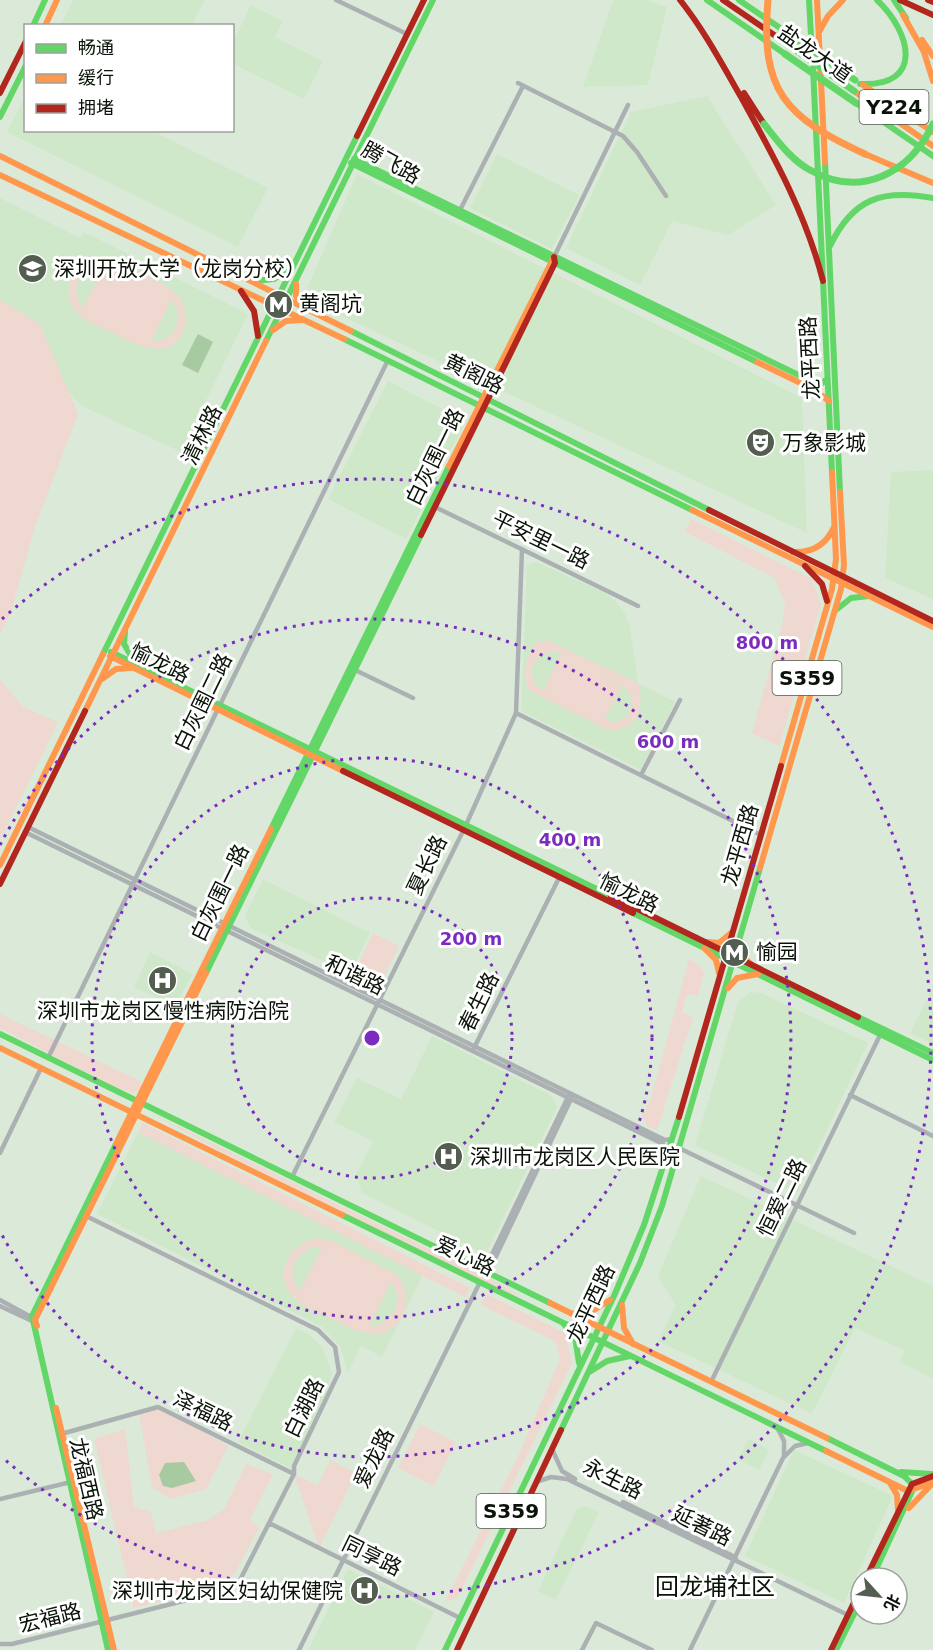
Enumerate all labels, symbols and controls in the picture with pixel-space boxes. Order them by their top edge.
street label: 盐龙大道 [774,20,856,88]
legend [24,24,234,132]
text: 畅通 [78,37,114,58]
text: 缓行 [78,67,114,88]
road number: Y224 [860,90,928,124]
text: 拥堵 [78,97,114,118]
street label: 腾飞路 [358,137,424,189]
school or university icon: 深圳开放大学（龙岗分校） [17,253,49,285]
place label: 深圳开放大学（龙岗分校） [54,257,306,281]
metro station icon: 黄阁坑 [262,288,294,320]
place label: 黄阁坑 [299,292,362,316]
street label: 龙平西路 [796,315,824,401]
street label: 黄阁路 [440,349,508,399]
street label: 清林路 [177,401,227,469]
street label: 白灰围一路 [401,405,469,509]
theatre icon: 万象影城 [745,427,777,459]
place label: 万象影城 [782,431,866,455]
street label: 平安里一路 [489,506,593,574]
text: 800 m [736,632,798,653]
street label: 愉龙路 [126,638,194,688]
street label: 白灰围二路 [169,650,237,754]
road number: S359 [772,661,842,695]
text: 600 m [637,731,699,752]
street label: 龙平西路 [717,801,763,889]
text: 400 m [539,829,601,850]
street label: 夏长路 [402,831,452,899]
street label: 白灰围一路 [186,841,254,945]
street label: 愉龙路 [595,868,663,918]
text: 200 m [440,928,502,949]
metro station icon: 愉园 [719,936,751,968]
place label: 愉园 [756,940,798,964]
street label: 和谐路 [321,950,389,1000]
hospital icon: 深圳市龙岗区慢性病防治院 [147,964,179,996]
street label: 春生路 [454,968,504,1036]
place label: 深圳市龙岗区慢性病防治院 [37,999,289,1023]
centre of rings [362,1028,382,1048]
hospital icon: 深圳市龙岗区人民医院 [433,1141,465,1173]
place label: 深圳市龙岗区人民医院 [470,1145,680,1169]
street label: 恒爱二路 [753,1155,811,1241]
street label: 爱心路 [431,1231,499,1281]
street label: 龙平西路 [562,1261,620,1347]
street label: 白湖路 [279,1374,329,1442]
street label: 泽福路 [169,1386,237,1436]
street label: 爱龙路 [349,1424,399,1492]
street label: 龙福西路 [65,1435,107,1523]
street label: 永生路 [579,1454,647,1504]
road number: S359 [476,1494,546,1528]
street label: 延著路 [668,1501,736,1551]
street label: 同享路 [338,1531,406,1581]
north arrow [849,1566,909,1626]
district label: 回龙埔社区 [655,1573,775,1601]
hospital icon: 深圳市龙岗区妇幼保健院 [348,1575,380,1607]
place label: 深圳市龙岗区妇幼保健院 [112,1579,343,1603]
text: 北 [880,1591,904,1614]
street label: 宏福路 [17,1599,83,1637]

